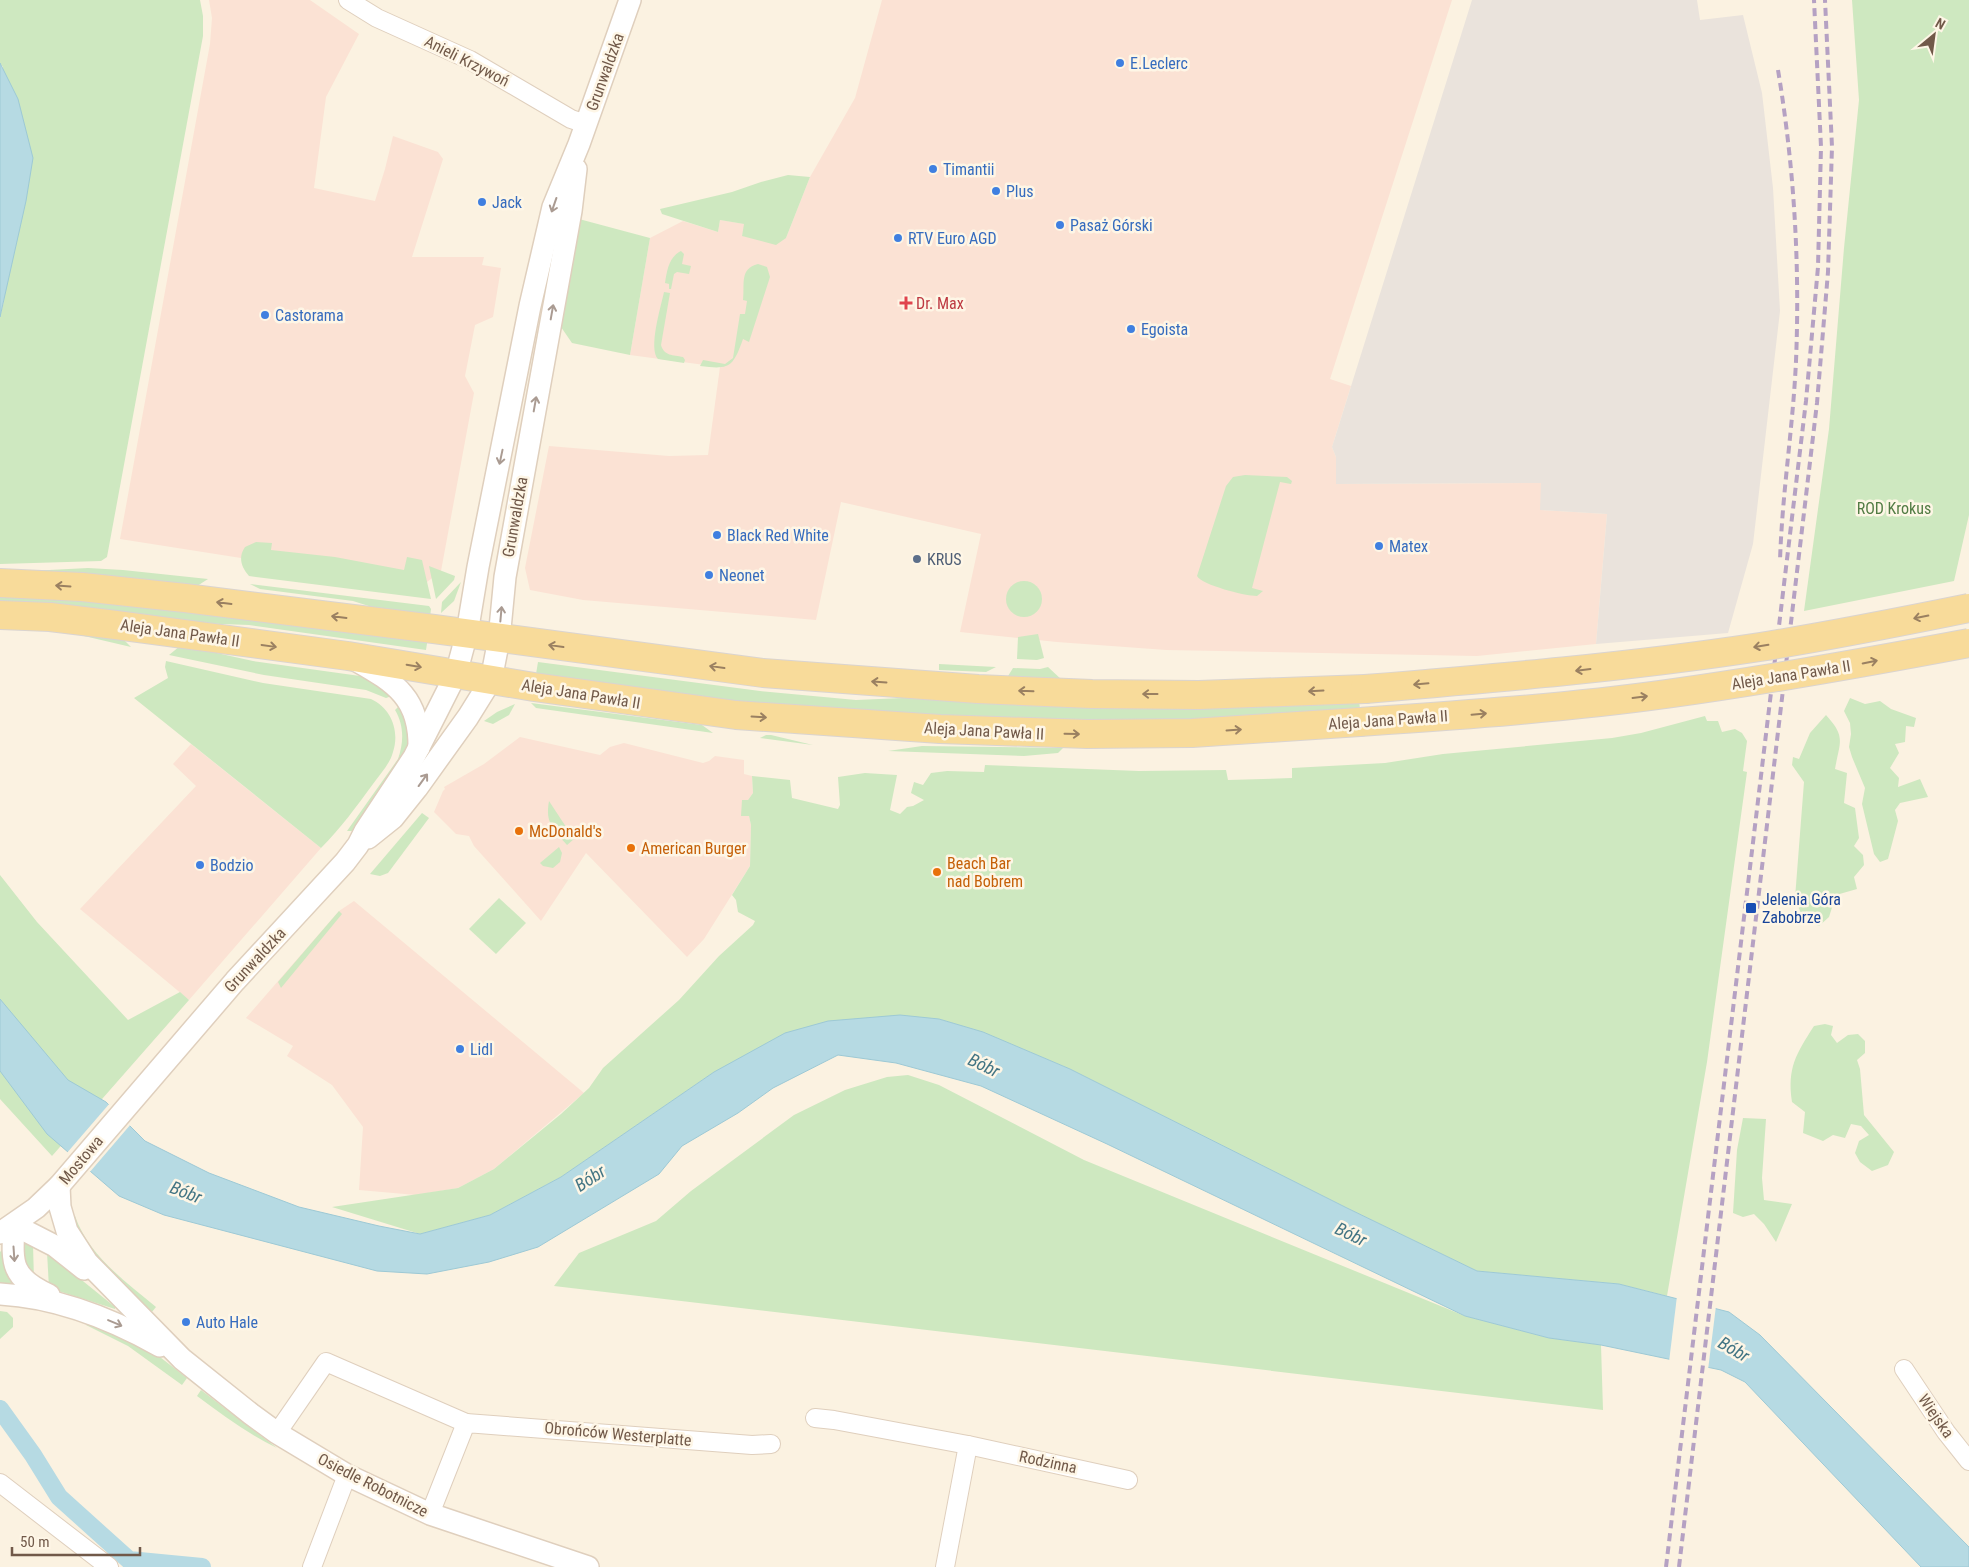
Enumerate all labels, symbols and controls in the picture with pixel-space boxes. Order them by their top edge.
north arrow [1909,10,1959,60]
text: N [1933,15,1948,33]
street label: Grunwaldzka [582,31,628,113]
street label: Anieli Krzywoń [421,32,513,90]
place label: E.Leclerc [1130,54,1188,73]
marker: E.Leclerc [1114,57,1126,69]
place label: Timantii [943,160,995,179]
marker: Timantii [927,163,939,175]
place label: Plus [1006,182,1034,201]
marker: Plus [990,185,1002,197]
place label: Jack [492,193,523,212]
marker: Jack [476,196,488,208]
one-way arrow [549,197,558,213]
place label: Pasaż Górski [1070,216,1153,235]
marker: Pasaż Górski [1054,219,1066,231]
place label: RTV Euro AGD [908,229,997,248]
marker: RTV Euro AGD [892,232,904,244]
place label: Dr. Max [916,294,964,313]
marker: Dr. Max [900,297,912,309]
one-way arrow [547,304,557,320]
place label: Castorama [275,306,344,325]
marker: Castorama [259,309,271,321]
place label: Egoista [1141,320,1188,339]
marker: Egoista [1125,323,1137,335]
one-way arrow [531,396,541,412]
one-way arrow [496,449,505,465]
street label: Grunwaldzka [499,475,531,559]
park label: ROD Krokus [1857,499,1931,518]
place label: Black Red White [727,526,829,545]
marker: Black Red White [711,529,723,541]
place label: Matex [1389,537,1428,556]
marker: Matex [1373,540,1385,552]
place label: KRUS [927,550,962,569]
marker: KRUS [911,553,923,565]
place label: Neonet [719,566,765,585]
marker: Neonet [703,569,715,581]
one-way arrow [55,581,71,590]
one-way arrow [216,598,232,608]
one-way arrow [497,607,506,623]
one-way arrow [331,612,347,622]
one-way arrow [1914,613,1930,623]
street label: Aleja Jana Pawła II [119,615,241,651]
one-way arrow [261,641,277,651]
one-way arrow [548,641,564,651]
one-way arrow [1754,642,1770,652]
street label: Aleja Jana Pawła II [1730,656,1852,694]
one-way arrow [1862,656,1878,666]
one-way arrow [406,662,422,672]
one-way arrow [709,662,725,672]
one-way arrow [1575,665,1591,675]
street label: Aleja Jana Pawła II [520,675,642,713]
one-way arrow [871,677,887,687]
one-way arrow [1413,680,1429,689]
one-way arrow [1018,687,1034,696]
one-way arrow [1309,687,1325,696]
one-way arrow [1143,690,1159,699]
one-way arrow [1632,692,1648,702]
street label: Aleja Jana Pawła II [1327,706,1449,734]
one-way arrow [1470,709,1486,719]
one-way arrow [750,712,766,722]
street label: Aleja Jana Pawła II [924,718,1044,744]
one-way arrow [1226,726,1242,735]
one-way arrow [1063,729,1079,739]
one-way arrow [417,774,428,787]
place label: McDonald's [529,822,602,841]
marker: McDonald's [513,825,525,837]
place label: American Burger [641,839,746,858]
marker: American Burger [625,842,637,854]
place label: Beach Bar nad Bobrem [947,854,1023,891]
place label: Bodzio [210,856,253,875]
marker: Bodzio [194,859,206,871]
marker: Beach Bar nad Bobrem [931,866,943,878]
place label: Jelenia Góra Zabobrze [1762,890,1841,927]
marker: Jelenia Góra Zabobrze [1744,901,1758,915]
street label: Grunwaldzka [220,924,290,996]
place label: Lidl [470,1040,493,1059]
marker: Lidl [454,1043,466,1055]
water label: Bóbr [965,1049,1004,1082]
street label: Mostowa [55,1132,107,1188]
water label: Bóbr [571,1160,610,1196]
water label: Bóbr [167,1176,205,1208]
water label: Bóbr [1332,1218,1371,1251]
one-way arrow [9,1246,19,1262]
place label: Auto Hale [196,1313,258,1332]
marker: Auto Hale [180,1316,192,1328]
one-way arrow [107,1319,122,1328]
water label: Bóbr [1715,1332,1754,1366]
street label: Wiejska [1914,1390,1958,1442]
street label: Obrońców Westerplatte [544,1418,692,1450]
street label: Rodzinna [1017,1447,1079,1477]
street label: Osiedle Robotnicze [315,1449,431,1521]
scale bar [12,1524,140,1556]
text: 50 m [20,1533,50,1551]

